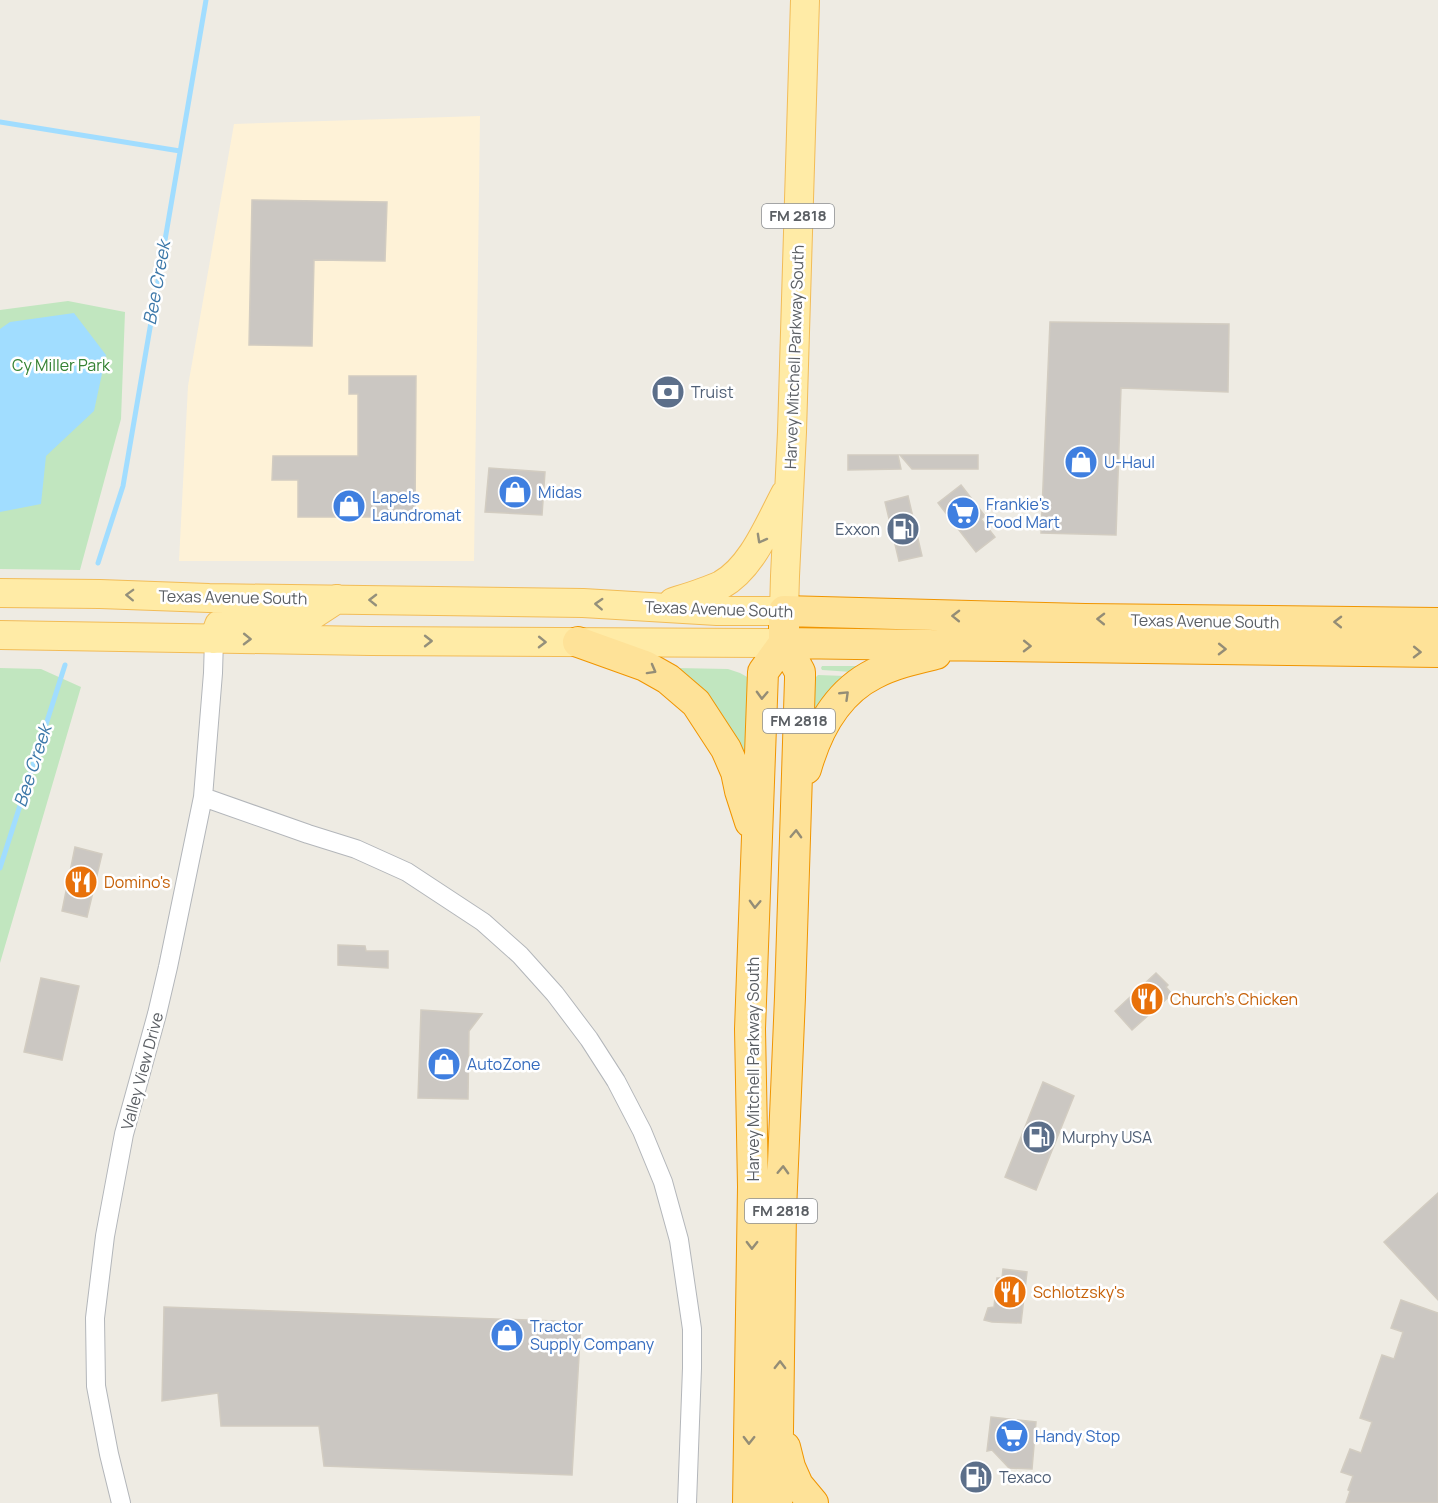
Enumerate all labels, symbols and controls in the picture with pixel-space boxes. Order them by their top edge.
road number: FM 2818 [762,204,834,228]
water label: Bee Creek [137,236,176,327]
street label: Harvey Mitchell Parkway South [779,244,809,470]
park label: Cy Miller Park [12,354,111,376]
bank icon: Truist [650,374,686,410]
place label: Truist [691,381,734,403]
shop icon: U-Haul [1063,444,1099,480]
place label: U-Haul [1104,451,1155,473]
shop icon: Midas [497,474,533,510]
place label: Midas [538,481,582,503]
place label: Lapels Laundromat [372,486,461,526]
shop icon: Lapels Laundromat [331,488,367,524]
place label: Frankie's Food Mart [986,493,1060,533]
supermarket icon: Frankie's Food Mart [945,495,981,531]
fuel station icon: Exxon [885,511,921,547]
place label: Exxon [835,518,880,540]
one-way arrow [757,532,768,543]
street label: Texas Avenue South [159,585,307,609]
one-way arrow [125,589,134,602]
one-way arrow [368,593,377,606]
street label: Texas Avenue South [644,595,794,623]
one-way arrow [594,598,603,611]
street label: Texas Avenue South [1131,609,1279,633]
one-way arrow [952,610,961,622]
one-way arrow [1096,613,1105,625]
one-way arrow [1333,616,1342,628]
one-way arrow [243,633,252,646]
one-way arrow [424,635,433,647]
one-way arrow [537,636,546,648]
one-way arrow [1023,640,1032,653]
one-way arrow [1218,643,1227,655]
one-way arrow [1413,646,1422,658]
one-way arrow [646,663,656,674]
one-way arrow [756,690,769,699]
one-way arrow [838,691,849,702]
road number: FM 2818 [763,709,835,733]
water label: Bee Creek [8,719,58,810]
one-way arrow [789,830,802,839]
restaurant icon: Domino's [63,864,99,900]
place label: Domino's [104,871,170,893]
one-way arrow [748,900,761,909]
street label: Harvey Mitchell Parkway South [742,957,764,1181]
restaurant icon: Church's Chicken [1129,981,1165,1017]
place label: Church's Chicken [1170,988,1298,1010]
street label: Valley View Drive [116,1010,168,1132]
shop icon: AutoZone [426,1046,462,1082]
place label: AutoZone [467,1053,540,1075]
fuel station icon: Murphy USA [1021,1119,1057,1155]
place label: Murphy USA [1062,1126,1152,1148]
one-way arrow [777,1166,790,1175]
road number: FM 2818 [745,1199,817,1223]
one-way arrow [746,1241,758,1250]
restaurant icon: Schlotzsky's [992,1274,1028,1310]
place label: Schlotzsky's [1033,1281,1125,1303]
place label: Tractor Supply Company [530,1315,655,1355]
shop icon: Tractor Supply Company [489,1317,525,1353]
one-way arrow [773,1361,786,1370]
supermarket icon: Handy Stop [994,1418,1030,1454]
place label: Handy Stop [1035,1425,1120,1447]
one-way arrow [743,1436,755,1445]
fuel station icon: Texaco [958,1459,994,1495]
place label: Texaco [999,1466,1051,1488]

